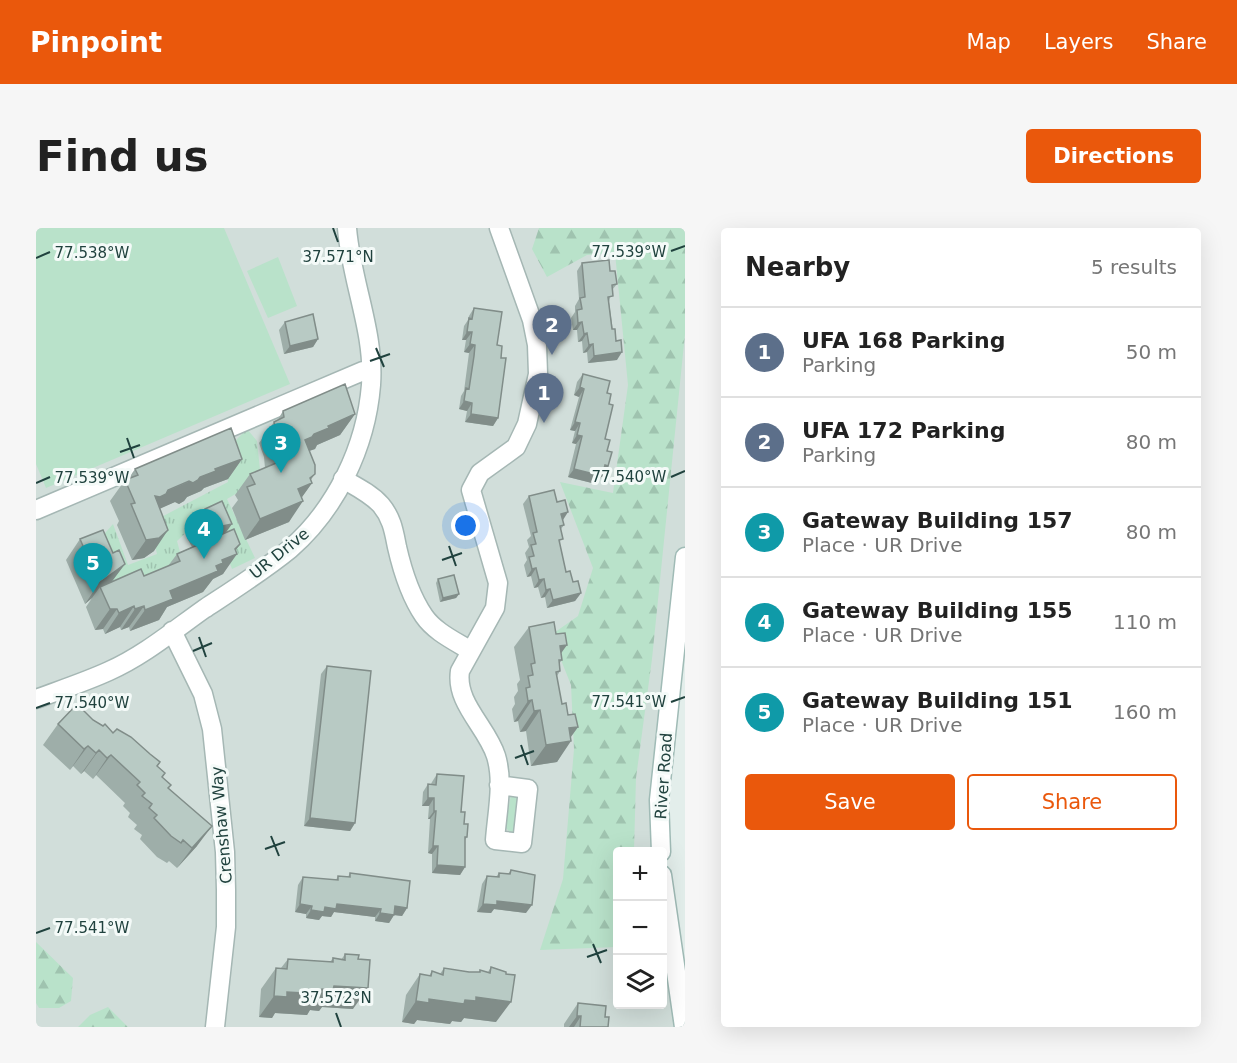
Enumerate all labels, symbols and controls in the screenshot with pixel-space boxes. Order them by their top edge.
text: Pinpoint [30,26,162,59]
text: Map [967,30,1011,54]
text: Layers [1044,30,1113,54]
text: Share [1146,30,1207,54]
button: Directions [1026,129,1201,183]
text: Find us [36,132,209,181]
text: 77.539°W [592,243,667,261]
text: 77.538°W [55,244,130,262]
text: 37.571°N [302,248,374,266]
text: Nearby [745,252,850,282]
text: 5 results [1091,255,1177,279]
pin: 2 [532,306,572,355]
text: UFA 168 Parking [802,328,1005,353]
text: 1 [758,340,771,364]
text: 50 m [1126,340,1177,364]
text: Parking [802,353,876,377]
pin: 1 [524,374,564,423]
text: UFA 172 Parking [802,418,1005,443]
pin: 3 [262,424,300,473]
text: 2 [758,430,771,454]
text: 80 m [1126,430,1177,454]
text: Parking [802,443,876,467]
text: 77.540°W [592,468,667,486]
text: 77.539°W [55,469,130,487]
text: Gateway Building 157 [802,508,1073,533]
pin: 4 [184,510,224,559]
your location [451,511,480,540]
text: 3 [758,520,771,544]
text: 80 m [1126,520,1177,544]
street label: UR Drive [246,524,313,583]
text: Place · UR Drive [802,533,962,557]
pin: 5 [74,544,112,593]
text: Gateway Building 155 [802,598,1073,623]
text: 4 [758,610,771,634]
text: 110 m [1113,610,1177,634]
text: Place · UR Drive [802,623,962,647]
text: Gateway Building 151 [802,688,1073,713]
text: 77.541°W [592,693,667,711]
text: 77.540°W [55,694,130,712]
text: 5 [758,700,771,724]
text: 160 m [1113,700,1177,724]
text: Place · UR Drive [802,713,962,737]
street label: River Road [651,732,676,820]
street label: Crenshaw Way [207,765,236,885]
button: Save [745,774,955,830]
button: Share [967,774,1177,830]
map controls [613,847,667,1009]
button: + [613,847,667,901]
button: − [613,901,667,955]
text: 77.541°W [55,919,130,937]
button: layers [613,955,667,1009]
text: 37.572°N [300,989,372,1007]

